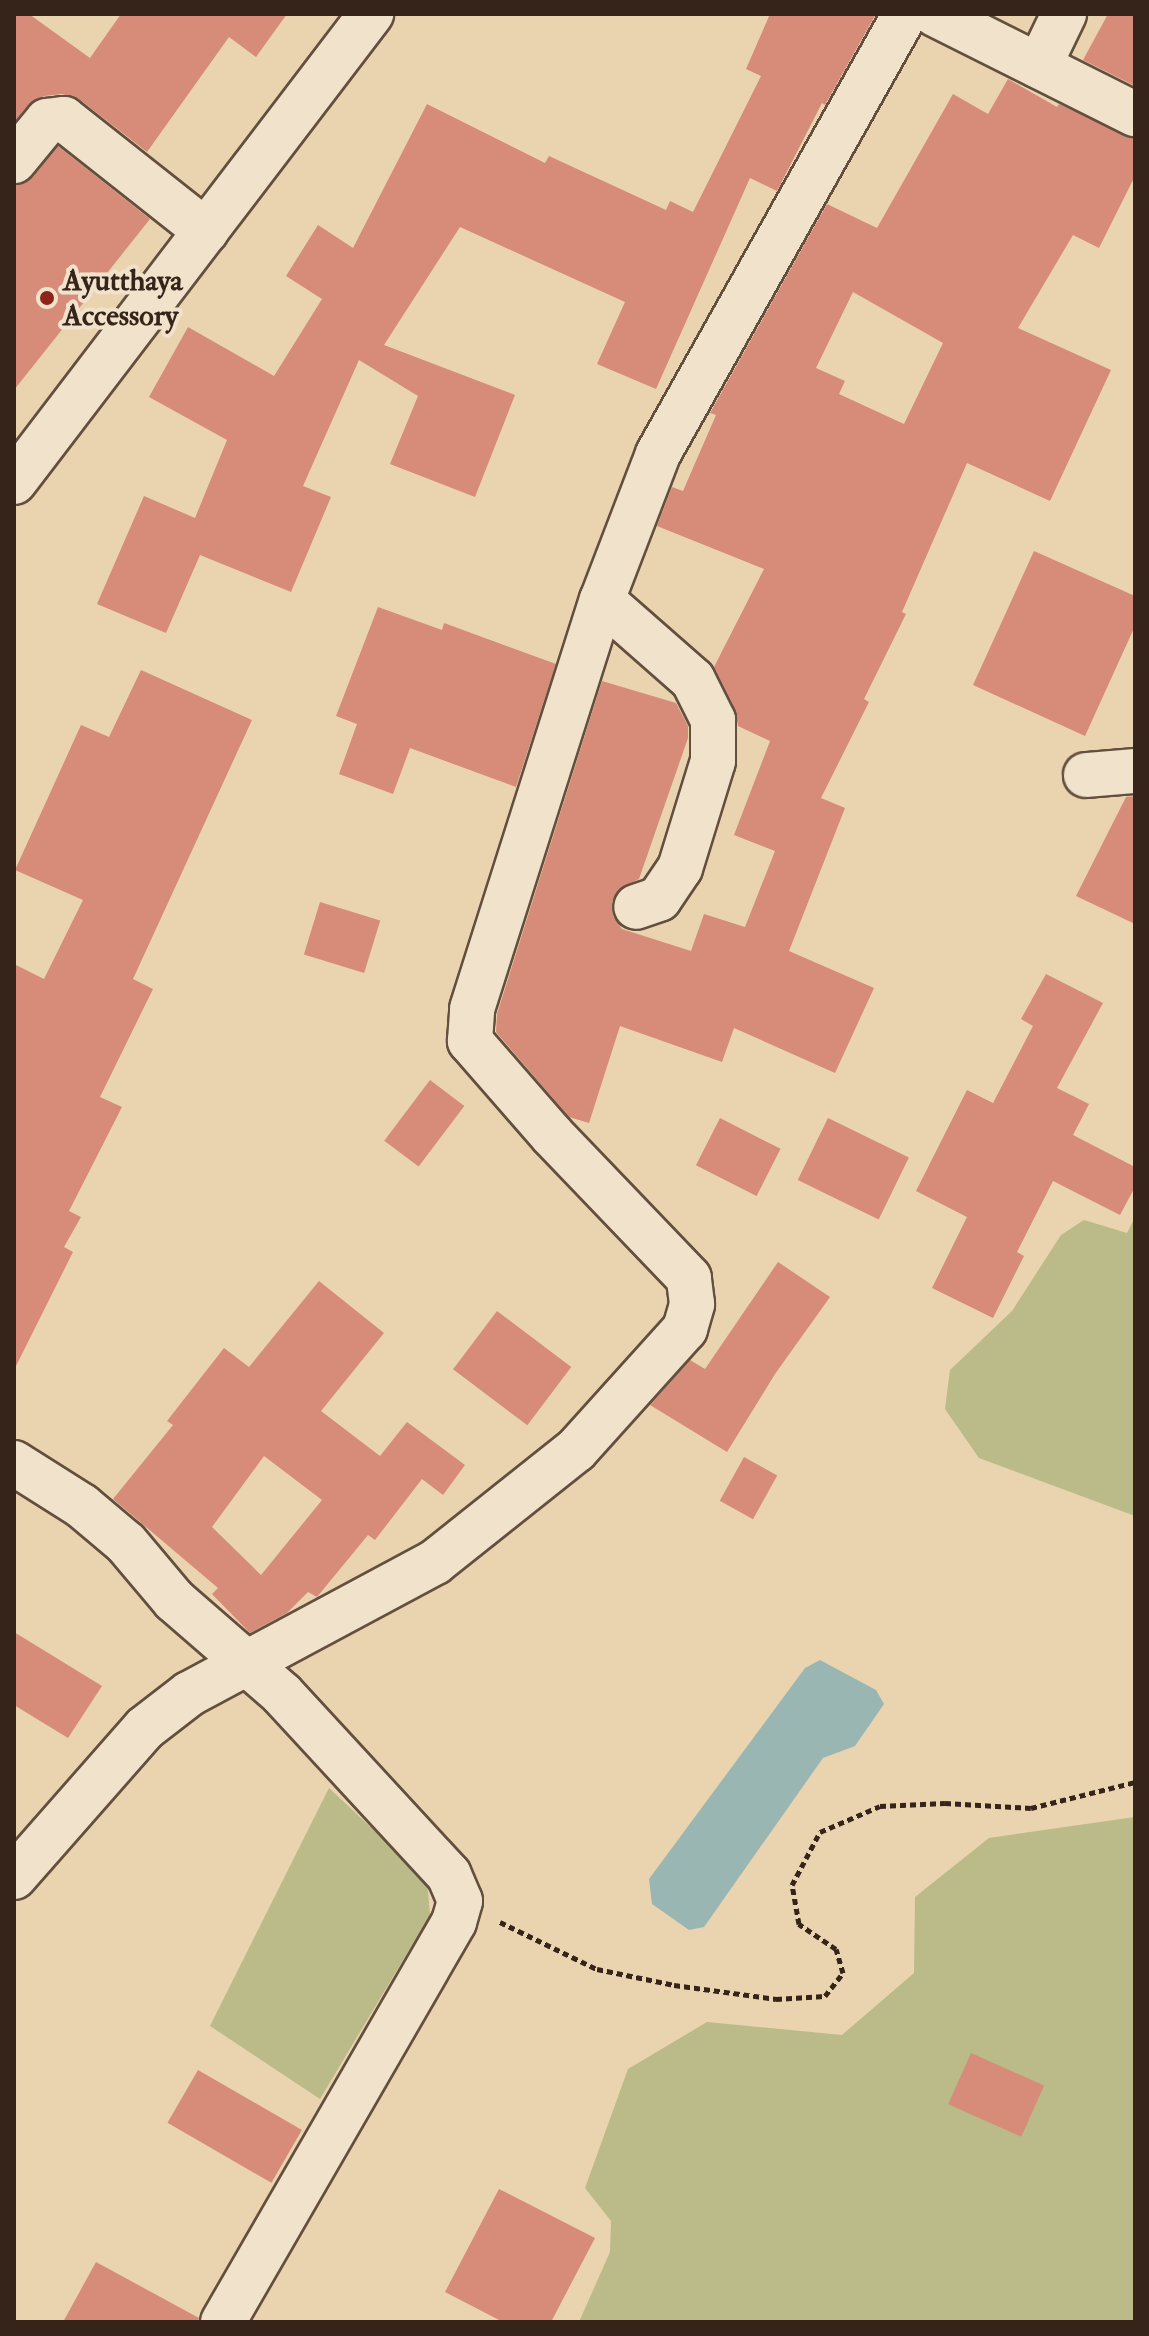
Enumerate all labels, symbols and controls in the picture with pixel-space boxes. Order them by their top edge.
place label: Ayutthaya Accessory [63,263,183,334]
marker: Ayutthaya Accessory [38,289,56,307]

